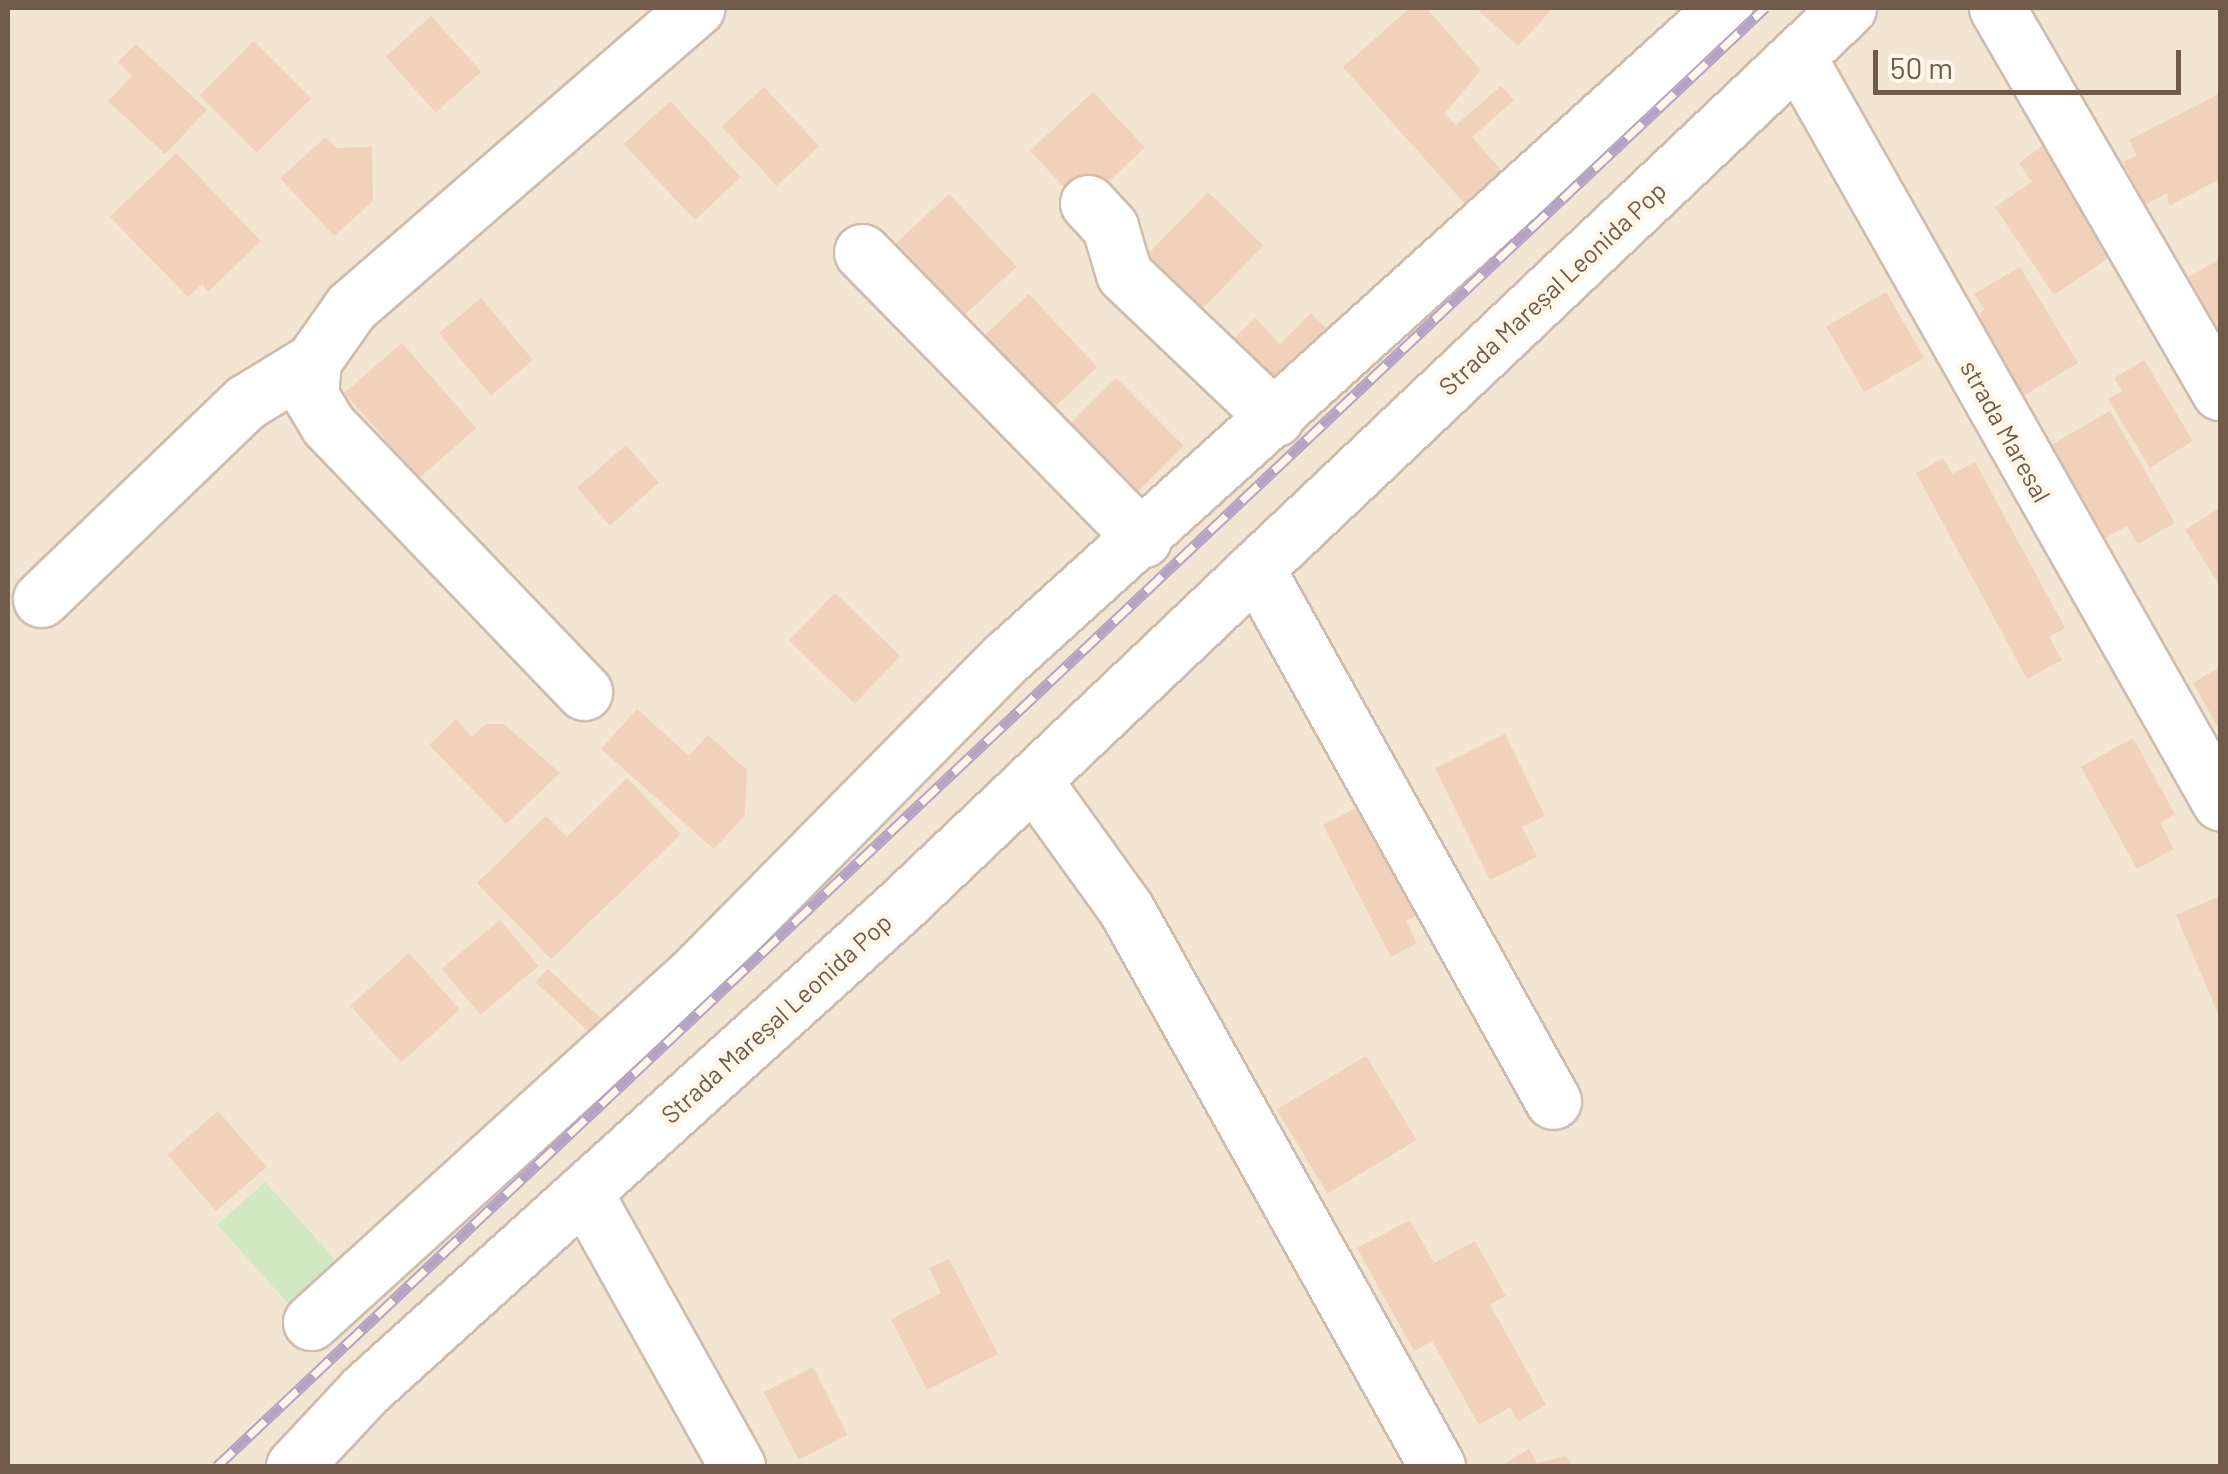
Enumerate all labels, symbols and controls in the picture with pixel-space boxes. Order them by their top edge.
scale bar [1878,30,2186,92]
text: 50 m [1890,49,1953,85]
street label: Strada Mareșal Leonida Pop [1432,175,1672,401]
street label: strada Maresal [1955,355,2057,507]
street label: Strada Mareșal Leonida Pop [655,907,897,1129]

